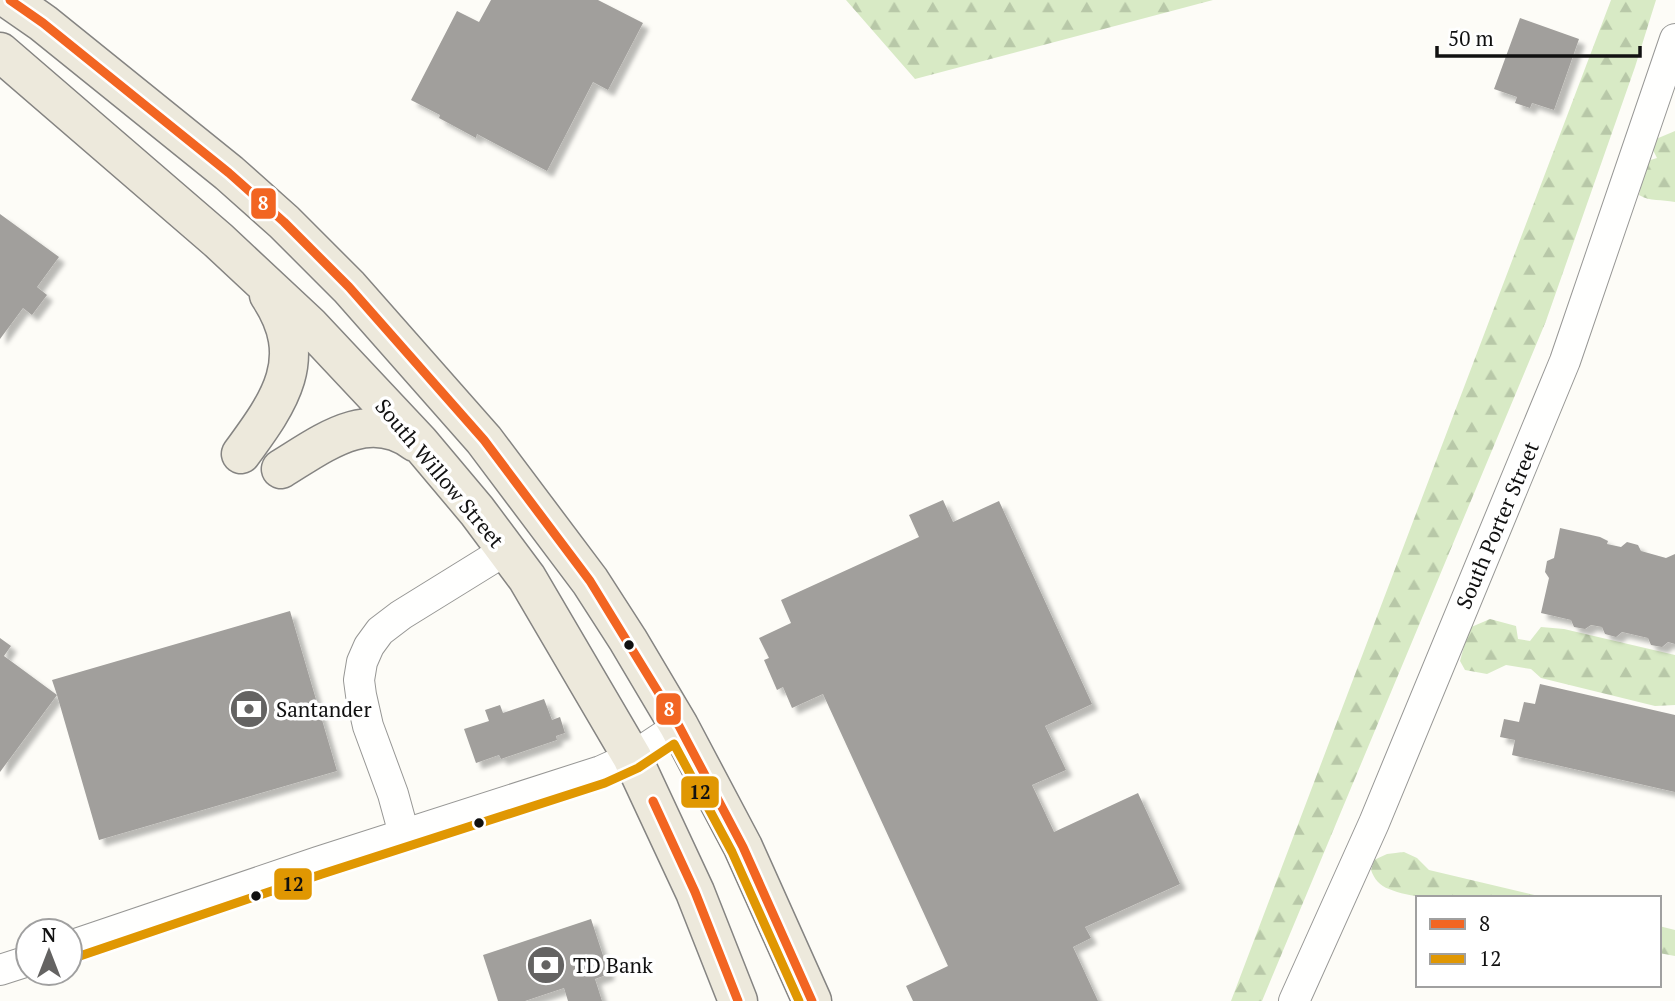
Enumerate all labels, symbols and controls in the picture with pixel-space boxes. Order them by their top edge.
scale bar [1437,14,1640,58]
text: 50 m [1448,24,1494,52]
line badge: 8 [250,187,277,220]
text: 8 [258,190,269,215]
street label: South Willow Street [369,393,511,554]
street label: South Porter Street [1449,437,1545,613]
unlabelled marker [622,638,636,652]
bank icon: Santander [228,688,270,730]
line badge: 8 [655,692,682,726]
place label: Santander [276,695,372,723]
text: 8 [664,696,675,721]
line badge: 12 [680,775,720,809]
text: 12 [689,779,711,804]
unlabelled marker [472,816,486,830]
line badge: 12 [273,867,313,901]
text: 12 [282,871,304,896]
unlabelled marker [249,889,263,903]
legend [1416,896,1661,987]
text: 8 [1479,909,1490,937]
north arrow [14,917,84,987]
text: N [42,922,57,947]
bank icon: TD Bank [525,944,567,986]
text: 12 [1479,944,1501,972]
place label: TD Bank [573,951,653,979]

